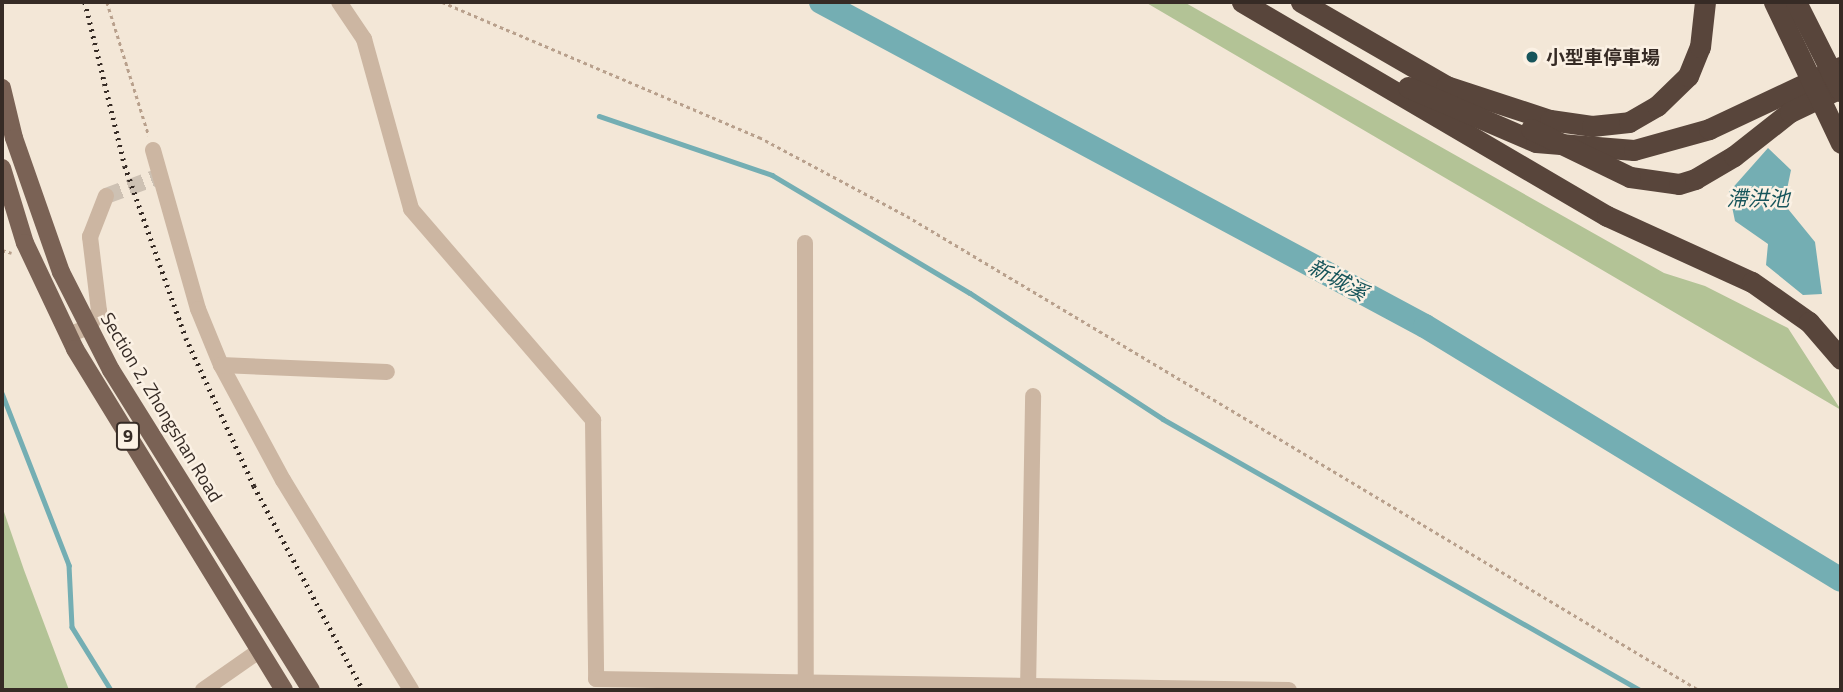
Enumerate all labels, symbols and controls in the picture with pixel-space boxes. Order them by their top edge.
place label: 小型車停車場 [1546,46,1660,68]
marker: 小型車停車場 [1524,49,1540,65]
water label: 滯洪池 [1727,185,1789,211]
water label: 新城溪 [1304,253,1372,305]
street label: Section 2, Zhongshan Road [96,308,228,506]
road number: 9 [116,422,140,450]

